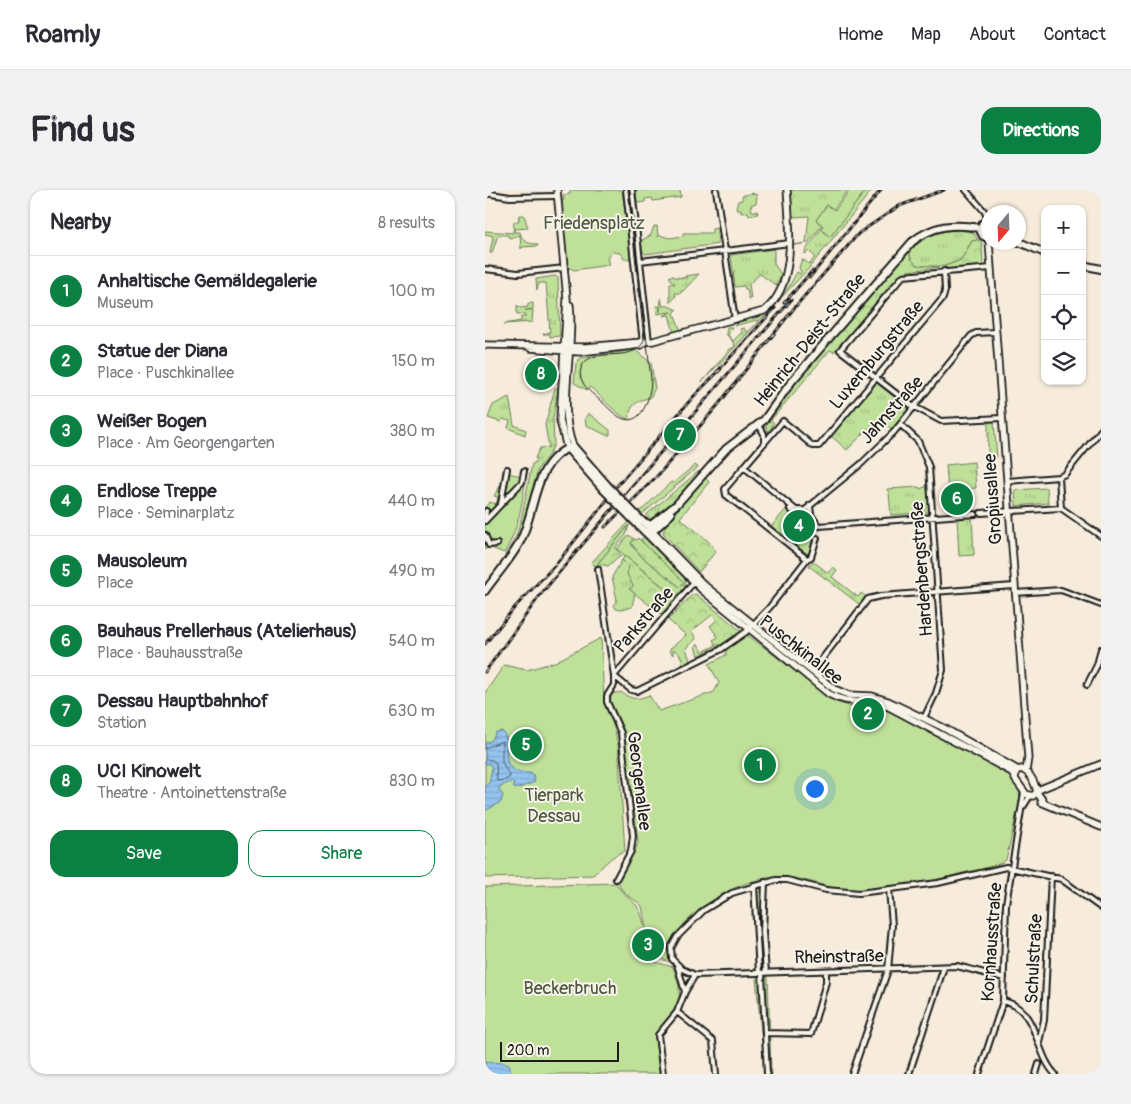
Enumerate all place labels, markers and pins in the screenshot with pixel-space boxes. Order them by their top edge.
pin: 8 [525,355,557,393]
pin: 7 [664,416,696,454]
pin: 6 [941,480,973,518]
pin: 4 [783,507,815,545]
pin: 2 [852,695,884,733]
pin: 5 [510,726,542,764]
pin: 1 [744,746,776,784]
pin: 3 [632,926,664,964]

